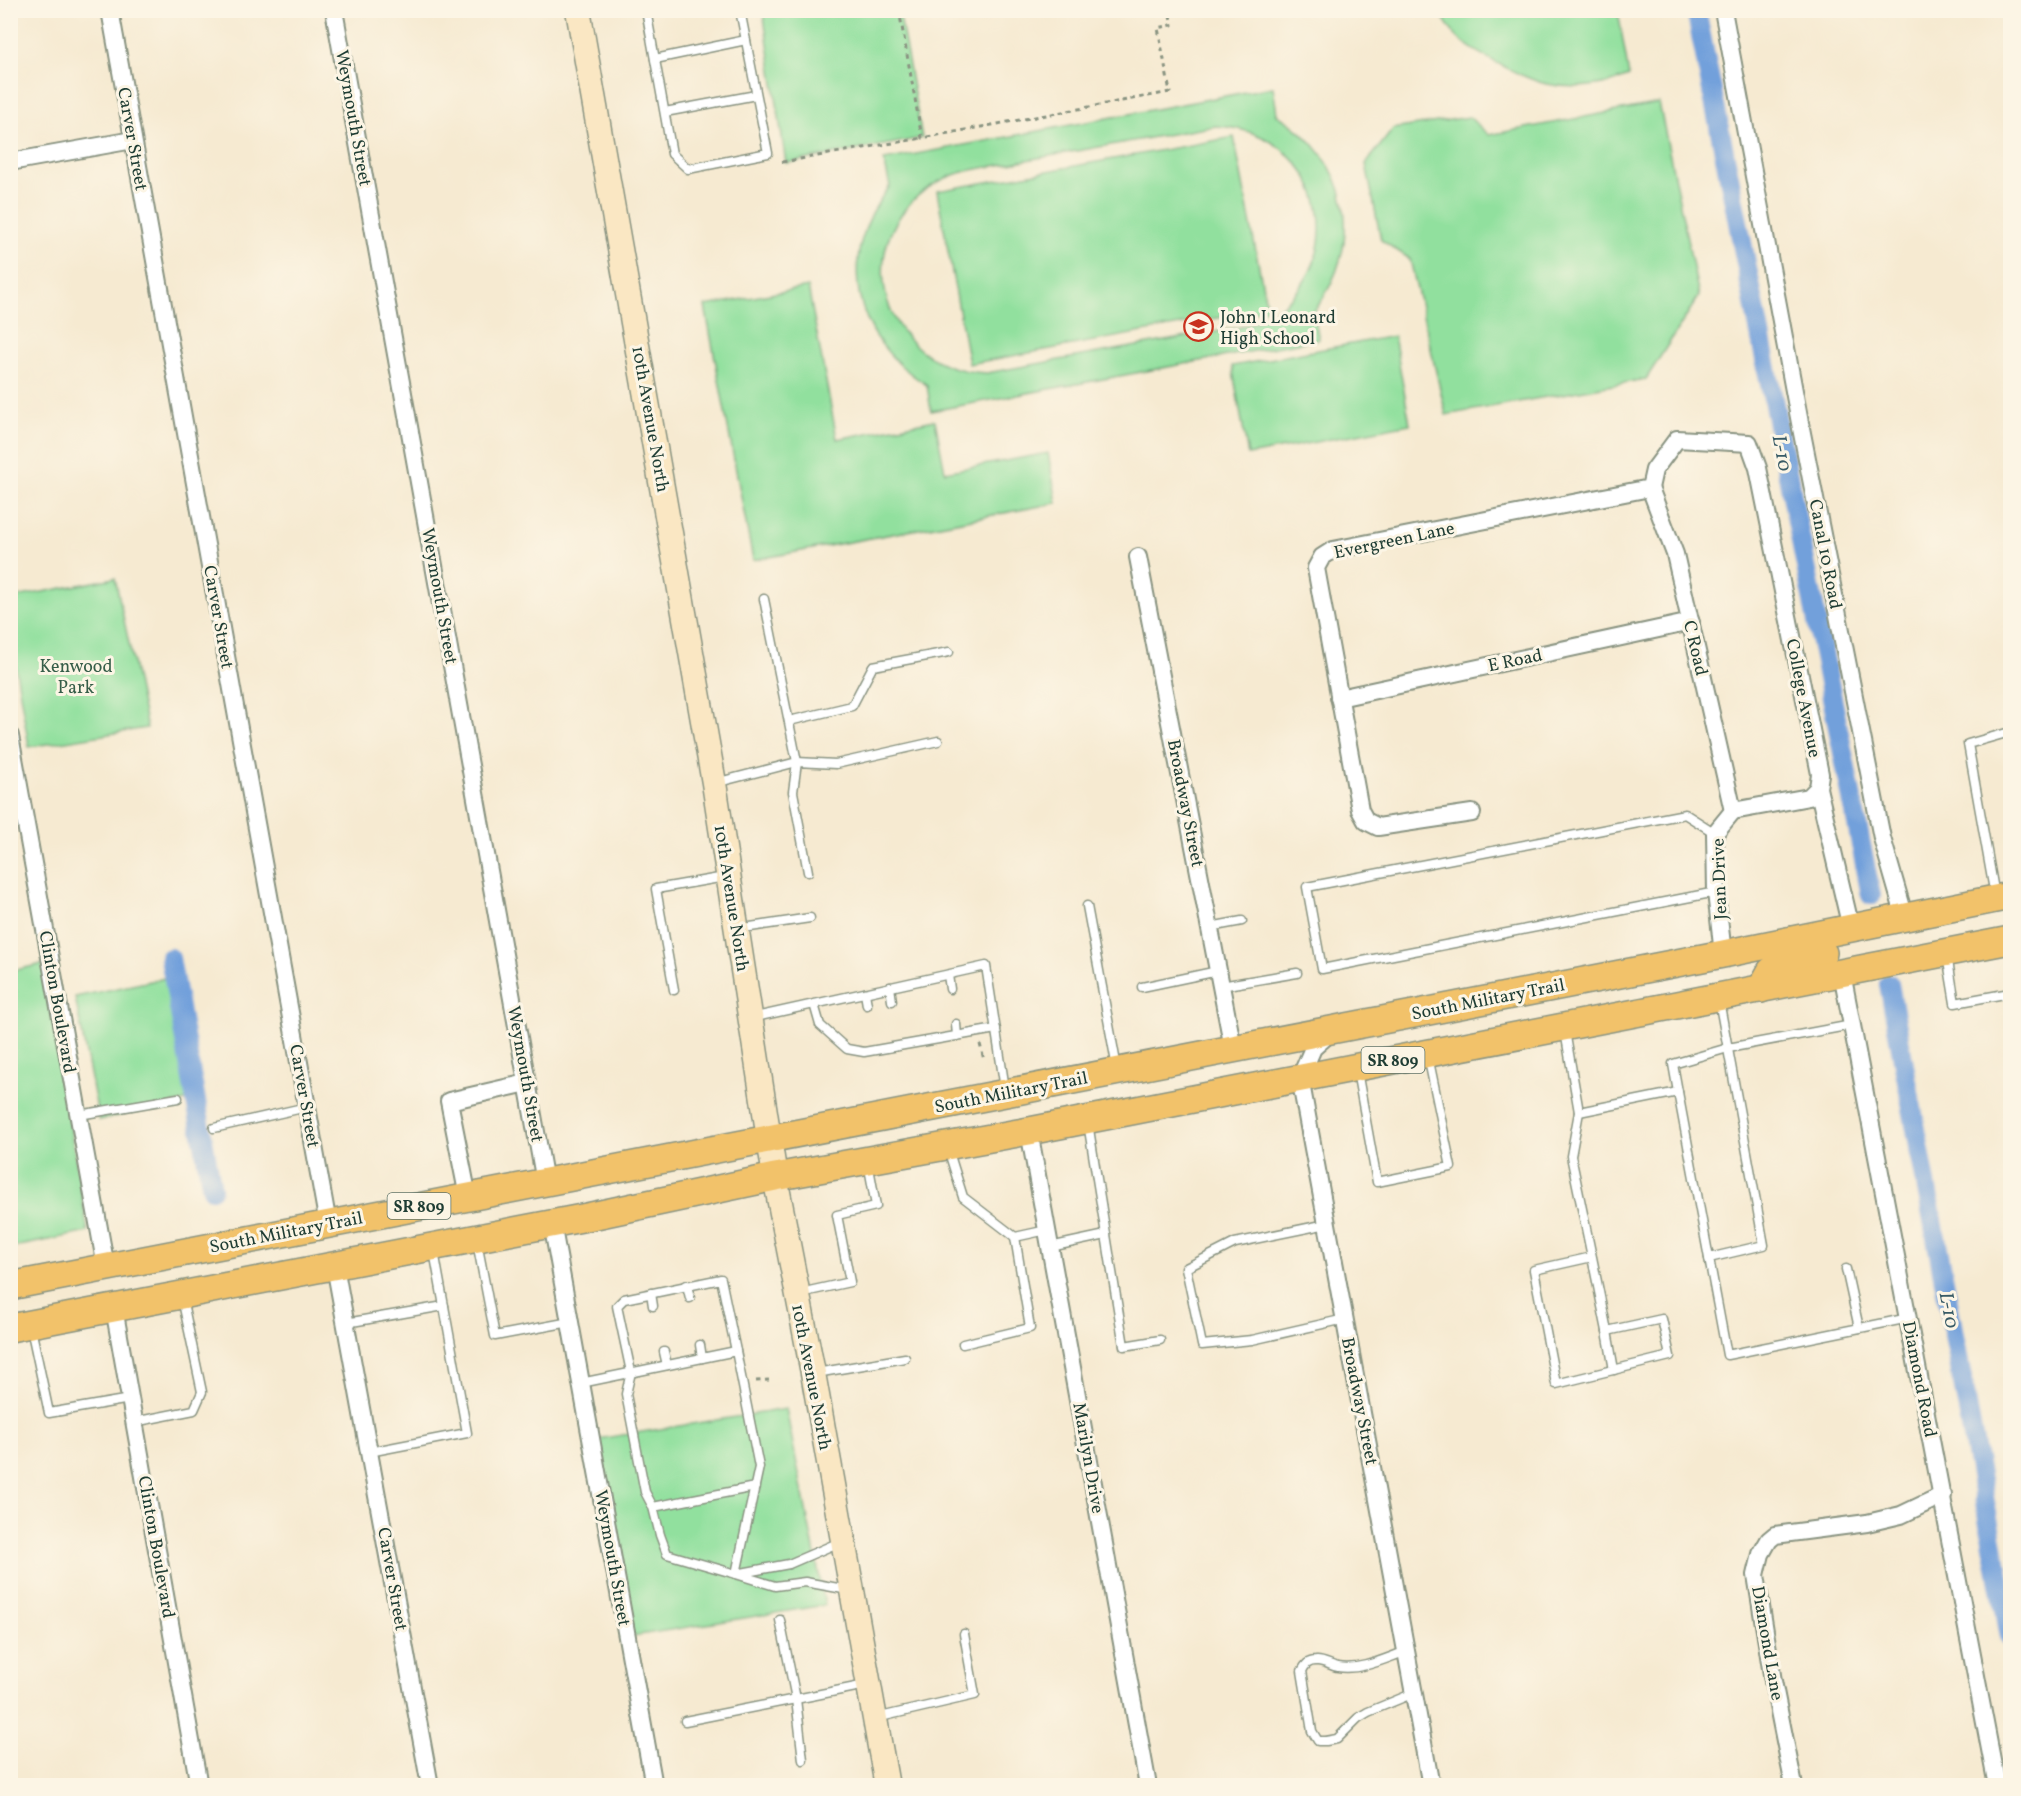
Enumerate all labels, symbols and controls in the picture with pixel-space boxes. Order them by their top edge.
street label: Weymouth Street [328,48,377,188]
street label: Carver Street [110,86,153,193]
place label: John I Leonard High School [1220,306,1336,352]
school or university icon: John I Leonard High School [1183,311,1215,343]
street label: 10th Avenue North [624,344,675,495]
water label: L-10 [1764,433,1798,474]
street label: Canal 10 Road [1802,497,1847,611]
street label: Evergreen Lane [1332,516,1457,566]
street label: Weymouth Street [414,526,463,666]
street label: Carver Street [196,564,239,671]
street label: C Road [1676,618,1713,678]
street label: College Avenue [1779,637,1826,760]
street label: E Road [1486,644,1545,679]
park label: Kenwood Park [39,655,113,701]
street label: Broadway Street [1160,737,1209,869]
street label: 10th Avenue North [707,823,755,974]
street label: Jean Drive [1707,838,1734,920]
street label: Clinton Boulevard [32,929,81,1075]
street label: South Military Trail [1410,973,1567,1028]
street label: Weymouth Street [500,1004,549,1144]
street label: Carver Street [282,1043,325,1150]
road number: SR 809 [1362,1047,1424,1073]
street label: South Military Trail [933,1066,1090,1121]
road number: SR 809 [388,1193,450,1219]
street label: South Military Trail [208,1206,365,1261]
water label: L-10 [1931,1290,1965,1331]
street label: 10th Avenue North [784,1302,837,1453]
street label: Diamond Road [1895,1319,1942,1440]
street label: Broadway Street [1334,1335,1383,1467]
street label: Marilyn Drive [1065,1401,1110,1516]
street label: Clinton Boulevard [131,1474,180,1620]
street label: Weymouth Street [587,1488,636,1628]
street label: Carver Street [370,1526,413,1633]
street label: Diamond Lane [1744,1584,1789,1702]

